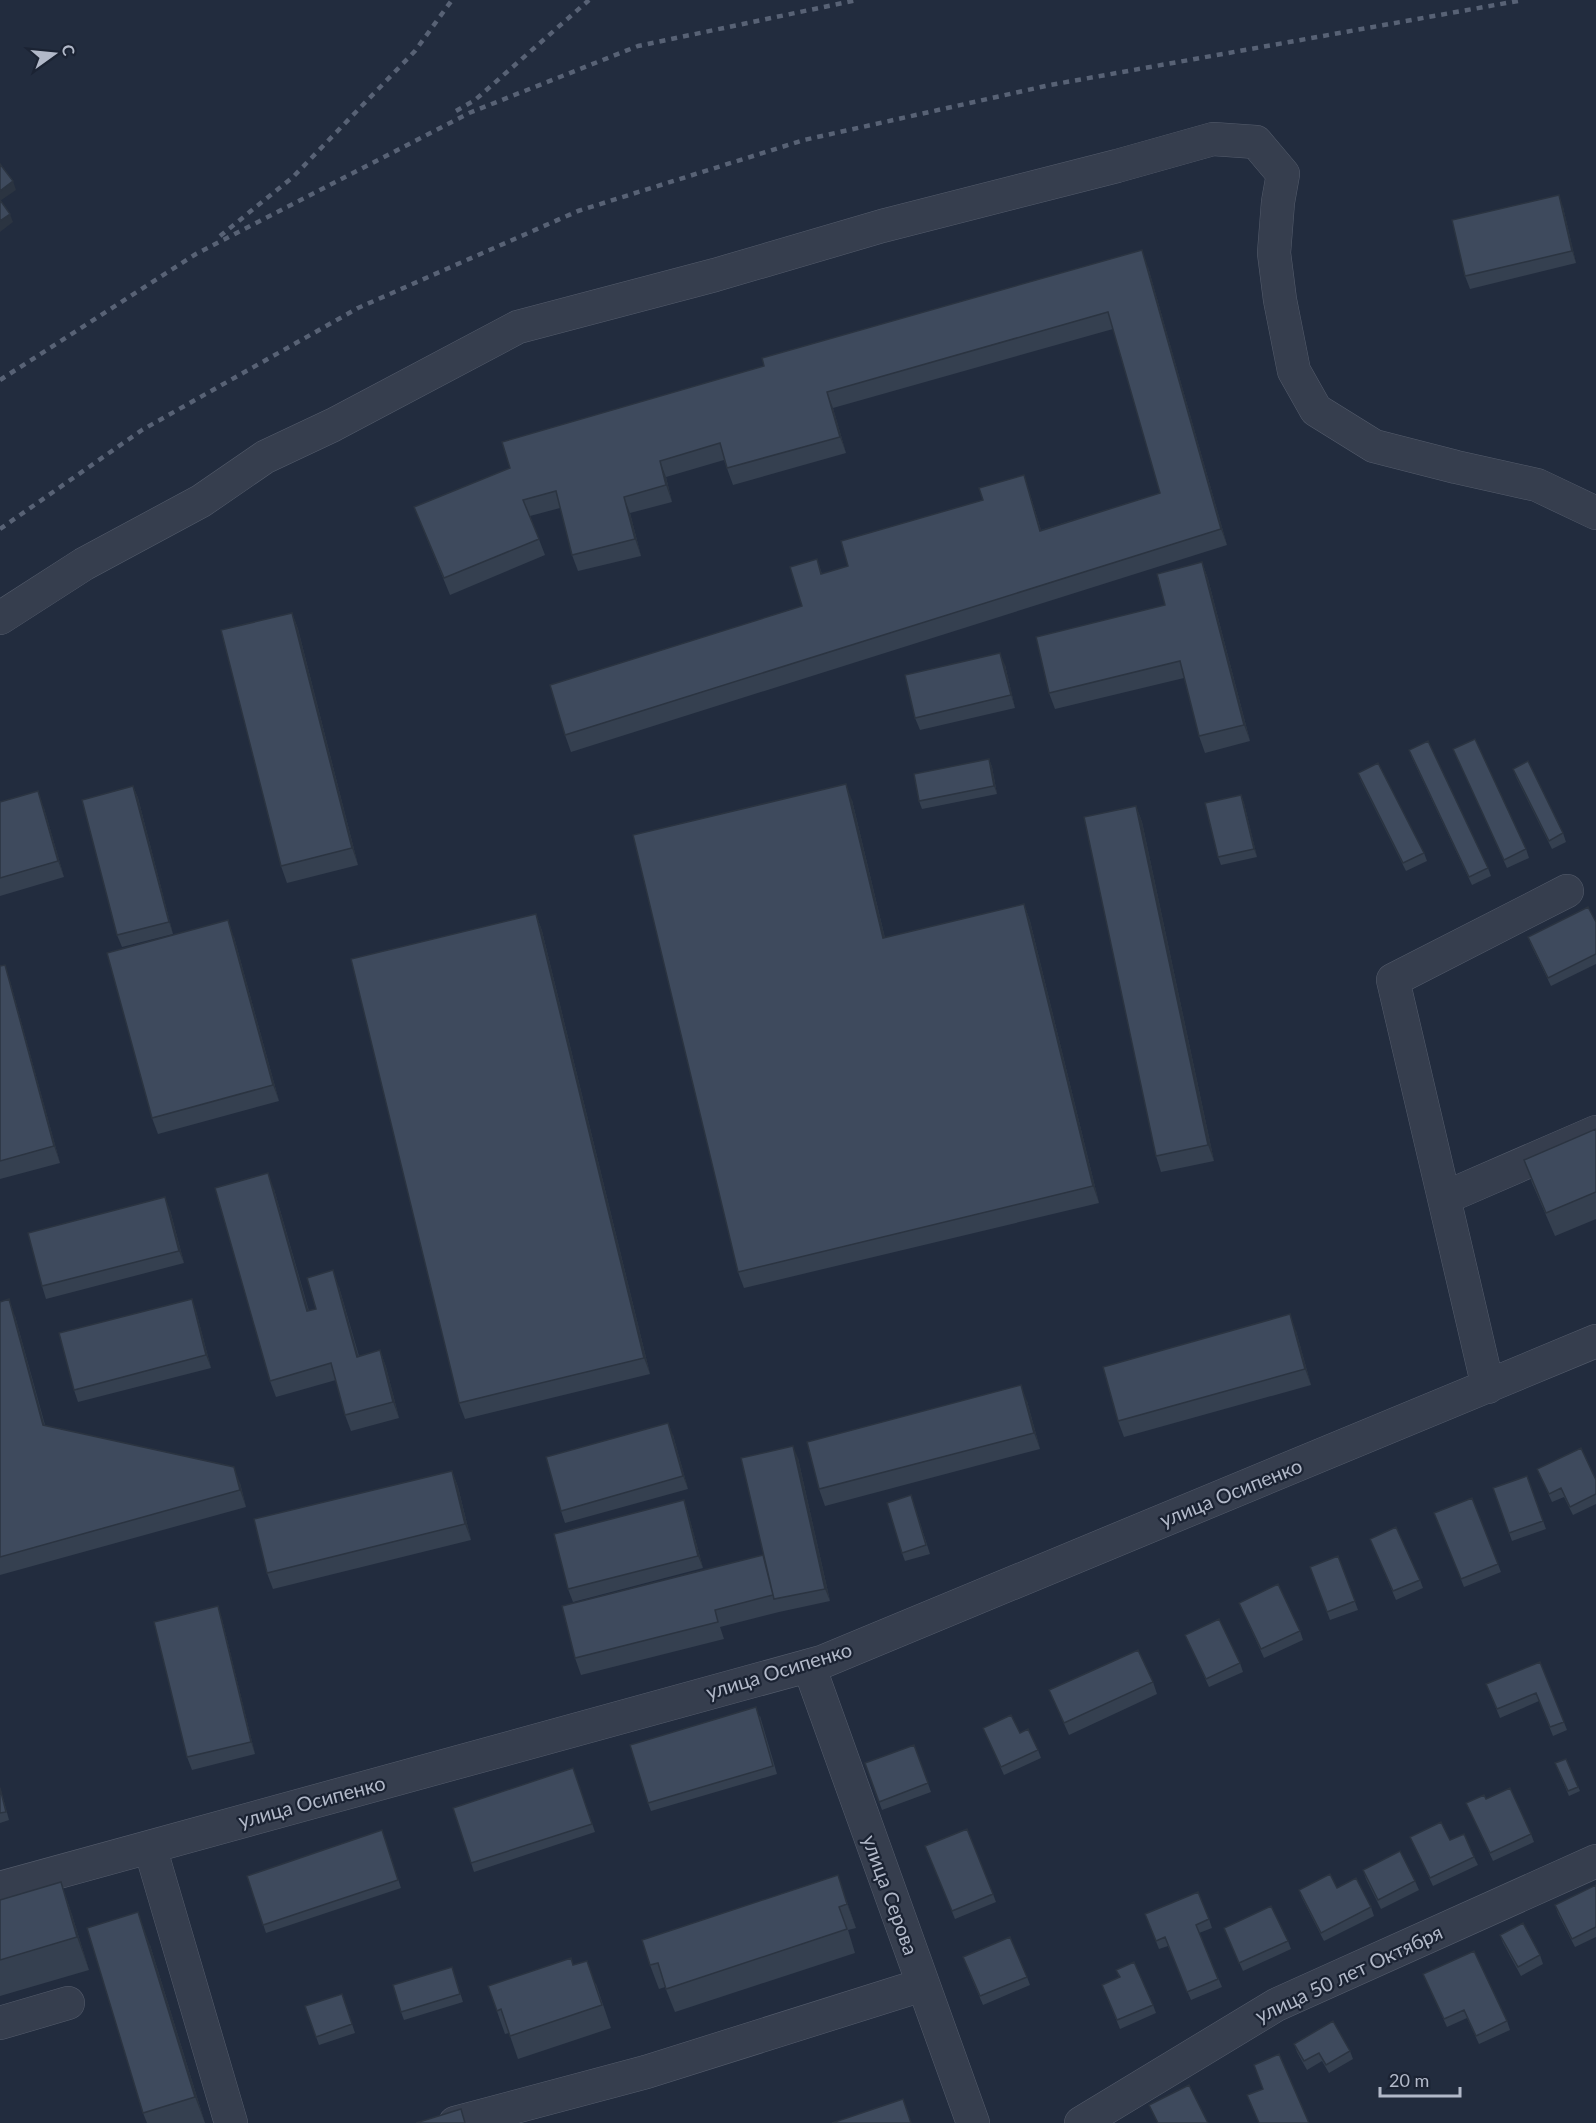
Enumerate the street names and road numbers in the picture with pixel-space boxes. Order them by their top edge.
street label: улица Осипенко [1156,1453,1305,1531]
street label: улица Осипенко [703,1636,854,1704]
street label: улица Осипенко [236,1770,388,1832]
street label: улица Серова [858,1831,924,1958]
street label: улица 50 лет Октября [1251,1919,1446,2027]

